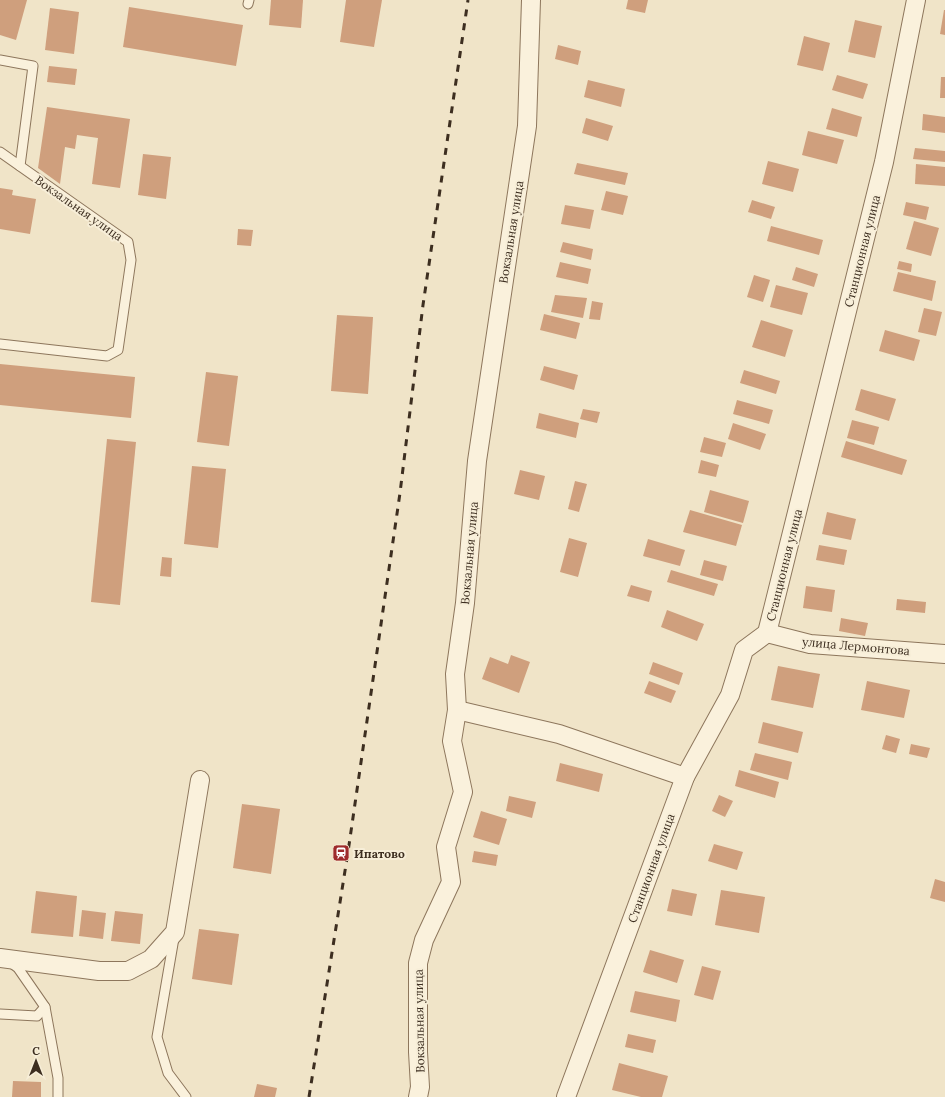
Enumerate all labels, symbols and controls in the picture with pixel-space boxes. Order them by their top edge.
street label: Вокзальная улица [32,172,126,244]
street label: Вокзальная улица [495,180,527,284]
street label: Станционная улица [841,193,883,309]
street label: Вокзальная улица [457,501,481,605]
street label: Станционная улица [763,507,805,623]
street label: улица Лермонтова [801,634,911,658]
street label: Станционная улица [624,811,678,925]
station icon: Ипатово [331,843,351,863]
place label: Ипатово [354,846,405,861]
street label: Вокзальная улица [411,969,427,1073]
north arrow [16,1041,56,1081]
text: С [32,1044,40,1058]

